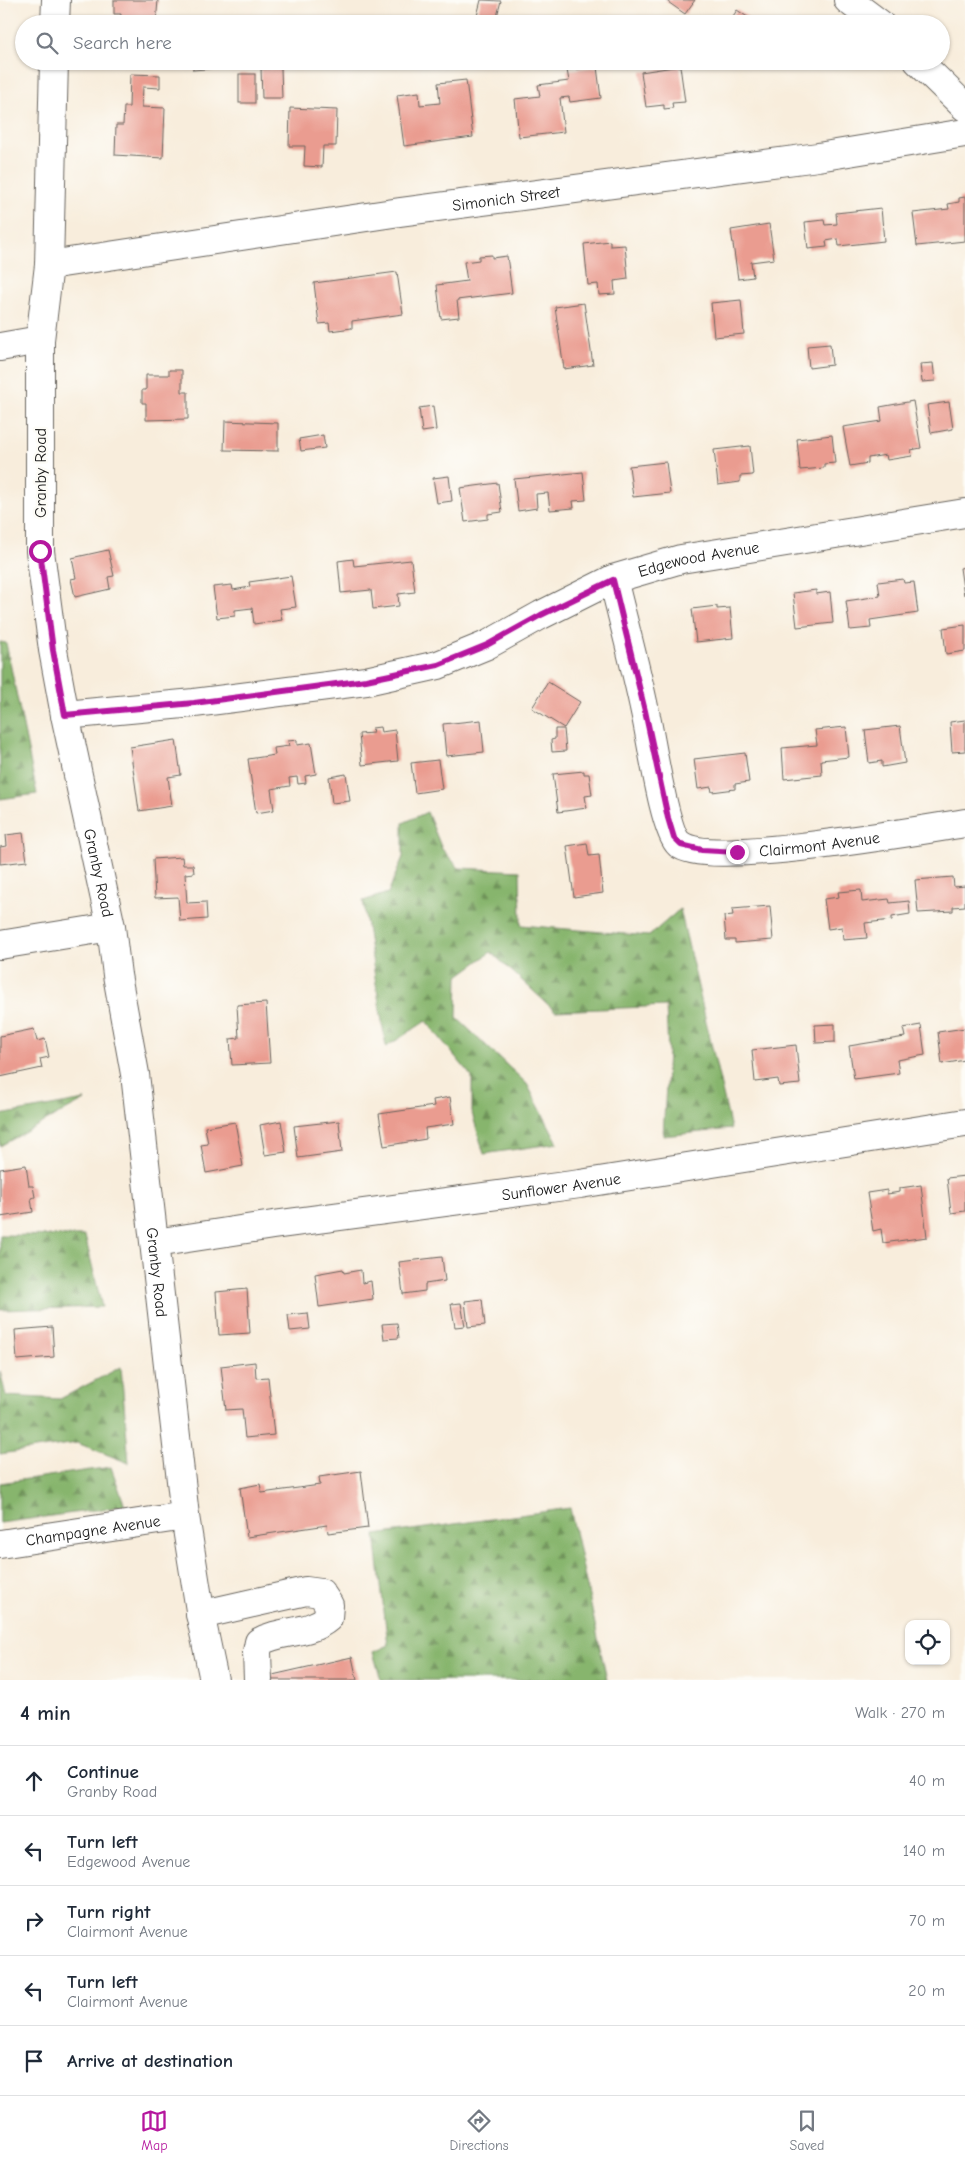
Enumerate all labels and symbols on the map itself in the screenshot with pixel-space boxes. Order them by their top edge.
street label: Simonich Street [451,183,562,215]
street label: Granby Road [32,428,50,518]
street label: Edgewood Avenue [636,538,761,581]
route start [29,540,52,563]
street label: Granby Road [80,827,117,919]
street label: Clairmont Avenue [759,829,881,861]
route end [726,841,749,864]
street label: Sunflower Avenue [501,1170,622,1204]
street label: Granby Road [142,1227,170,1318]
street label: Champagne Avenue [24,1512,162,1550]

